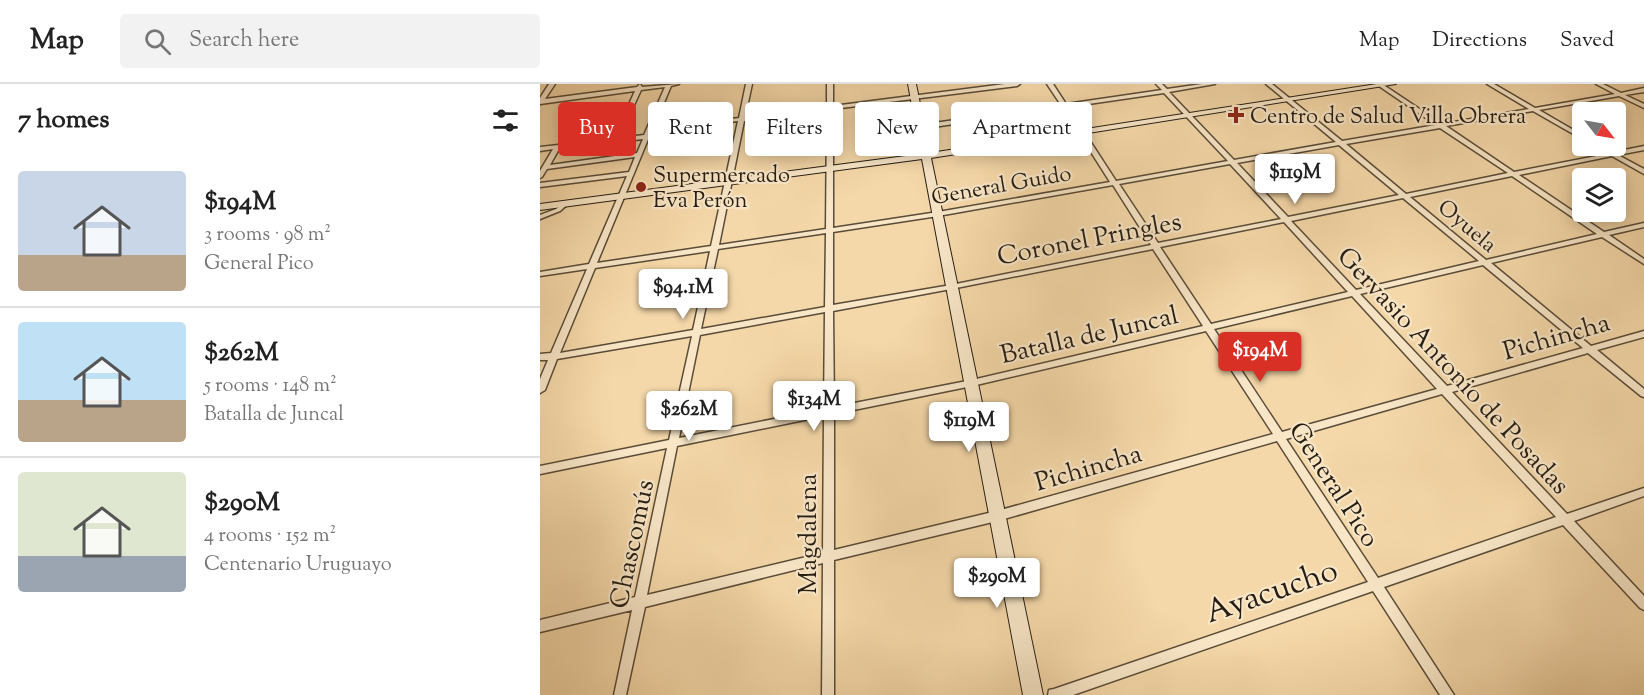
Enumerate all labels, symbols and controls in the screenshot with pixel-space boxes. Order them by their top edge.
search box [120,14,540,68]
text: Map [30,21,84,61]
icon: search [141,25,174,58]
text: Search here [189,25,299,57]
text: Map [1359,26,1399,56]
text: Directions [1432,26,1527,56]
text: Saved [1560,26,1614,56]
text: 7 homes [18,102,109,139]
chip: Buy [558,102,636,156]
chip: Rent [648,102,733,156]
chip: Filters [745,102,843,156]
chip: New [855,102,939,156]
chip: Apartment [951,102,1092,156]
place label: Centro de Salud Villa Obrera [1250,102,1526,134]
north arrow [1572,102,1626,156]
map controls [1572,102,1626,222]
icon: filters [489,104,522,137]
marker: Centro de Salud Villa Obrera [1227,106,1245,124]
pin: $119M [1253,154,1337,205]
street label: General Guido [929,159,1074,215]
text: $119M [1269,159,1321,188]
place label: Supermercado Eva Perón [653,161,790,218]
button: layers [1572,168,1626,222]
marker: Supermercado Eva Perón [634,180,648,194]
text: $194M [204,184,276,221]
street label: Oyuela [1429,193,1503,262]
icon: home [66,195,138,267]
street label: Coronel Pringles [994,204,1185,276]
text: 3 rooms · 98 m² [204,221,331,250]
street label: Gervasio Antonio de Posadas [1327,240,1577,504]
text: General Pico [204,250,314,279]
pin: $94.1M [634,269,732,320]
text: $94.1M [653,274,713,303]
street label: Batalla de Juncal [997,298,1182,375]
street label: Pichincha [1499,305,1615,371]
pin: $194M [1218,332,1302,383]
text: $262M [204,335,279,372]
text: $194M [1232,337,1288,366]
icon: home [66,346,138,418]
text: 5 rooms · 148 m² [204,372,337,401]
pin: $134M [772,381,856,432]
text: $134M [787,386,841,415]
pin: $262M [647,391,731,442]
text: $262M [660,396,718,425]
text: Batalla de Juncal [204,401,344,430]
pin: $119M [927,402,1011,453]
text: $119M [943,407,995,436]
street label: General Pico [1279,415,1387,555]
street label: Pichincha [1031,436,1147,502]
street label: Magdalena [791,473,828,595]
street label: Chascomús [602,477,665,612]
text: $290M [204,485,280,522]
icon: home [66,496,138,568]
text: 4 rooms · 152 m² [204,522,336,551]
street label: Ayacucho [1199,549,1345,637]
text: Centenario Uruguayo [204,551,392,580]
pin: $290M [955,558,1039,609]
text: $290M [968,563,1026,592]

